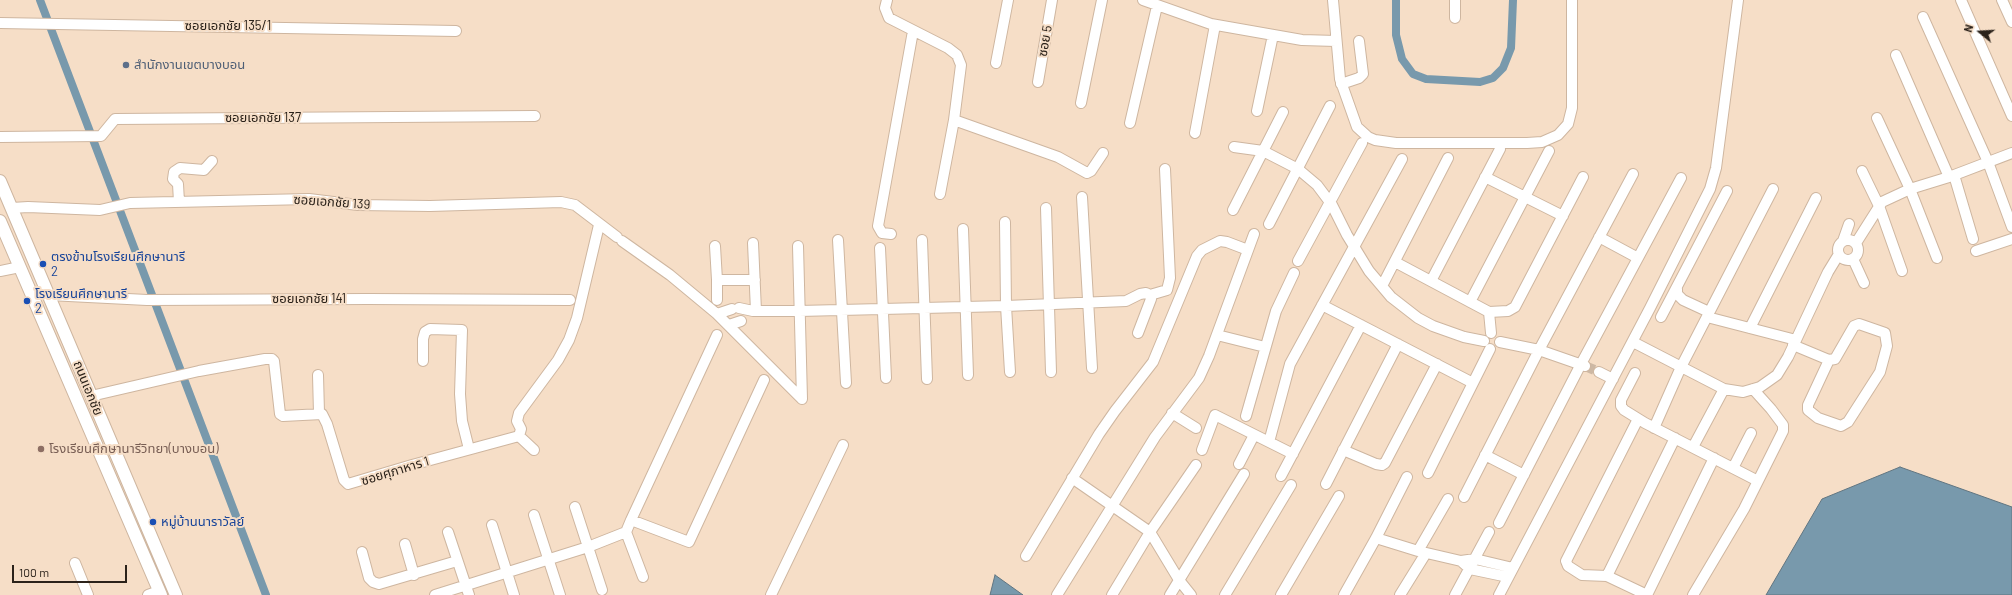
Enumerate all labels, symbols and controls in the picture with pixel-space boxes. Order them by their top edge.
north arrow [1960,12,2000,52]
street label: ซอยเอกชัย 135/1 [185,18,271,34]
text: N [1961,23,1975,34]
street label: ซอย 5 [1035,24,1055,58]
place label: สำนักงานเขตบางบอน [134,57,245,73]
marker: สำนักงานเขตบางบอน [121,60,131,70]
street label: ซอยเอกชัย 137 [225,110,301,126]
street label: ซอยเอกชัย 139 [293,192,371,212]
place label: ตรงข้ามโรงเรียนศึกษานารี 2 [51,249,185,280]
marker: ตรงข้ามโรงเรียนศึกษานารี 2 [38,259,48,269]
place label: โรงเรียนศึกษานารี 2 [35,286,127,317]
street label: ซอยเอกชัย 141 [272,291,346,307]
marker: โรงเรียนศึกษานารี 2 [22,296,32,306]
street label: ถนนเอกชัย [70,358,106,418]
place label: โรงเรียนศึกษานารีวิทยา(บางบอน) [49,441,219,457]
marker: โรงเรียนศึกษานารีวิทยา(บางบอน) [36,444,46,454]
street label: ซอยศุภาหาร 1 [359,453,431,489]
place label: หมู่บ้านนาราวัลย์ [161,514,244,530]
marker: หมู่บ้านนาราวัลย์ [148,517,158,527]
scale bar [14,557,129,583]
text: 100 m [19,565,49,579]

